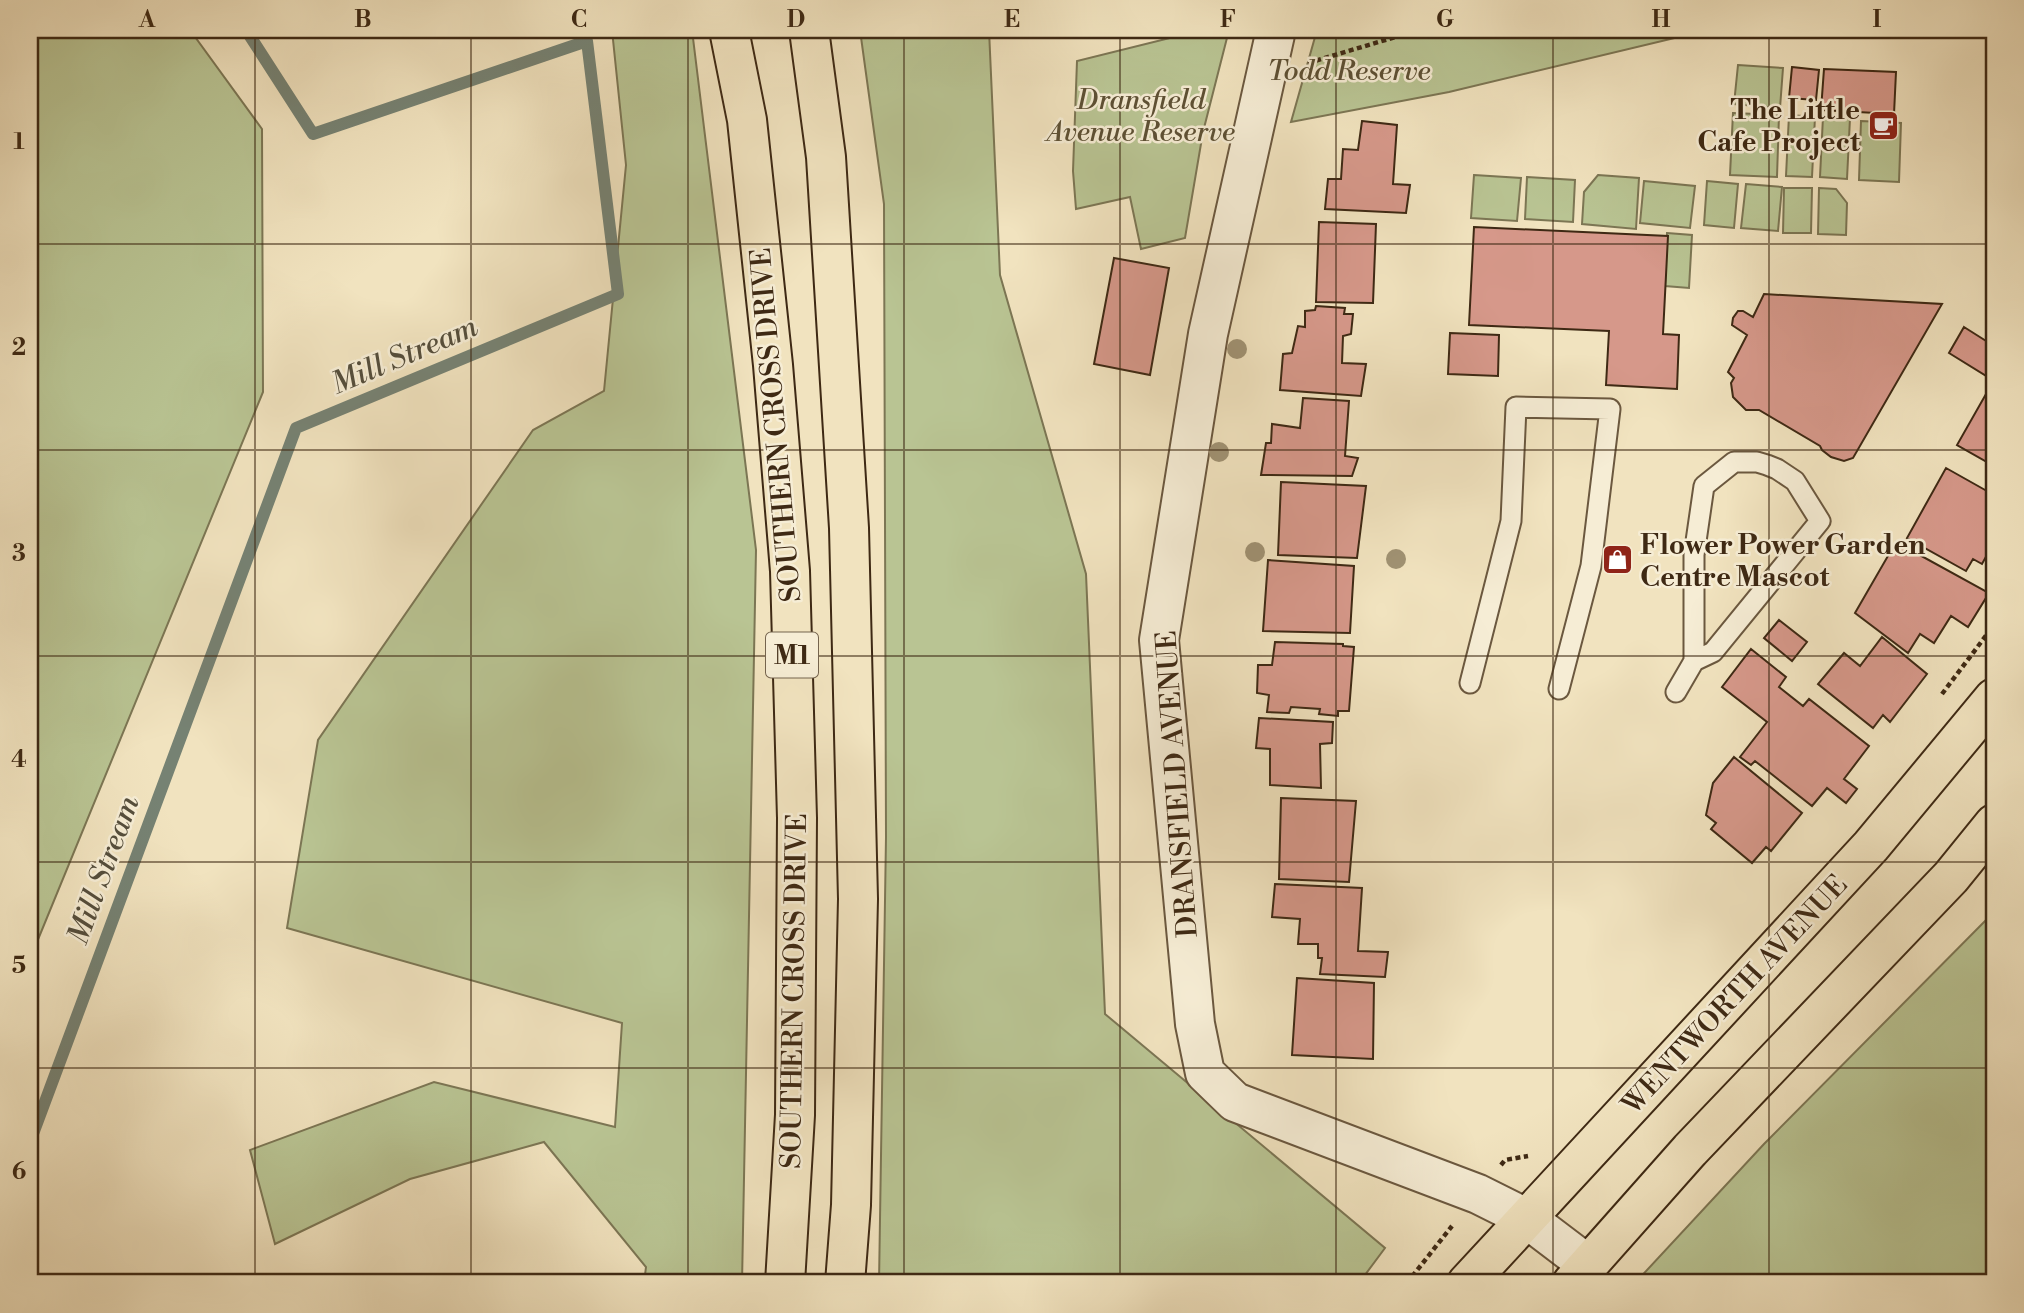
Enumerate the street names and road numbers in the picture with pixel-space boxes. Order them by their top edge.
street label: SOUTHERN CROSS DRIVE [744,246,809,603]
street label: DRANSFIELD AVENUE [1149,629,1206,938]
road number: M1 [766,632,818,678]
street label: SOUTHERN CROSS DRIVE [774,813,815,1169]
street label: WENTWORTH AVENUE [1614,868,1855,1123]

